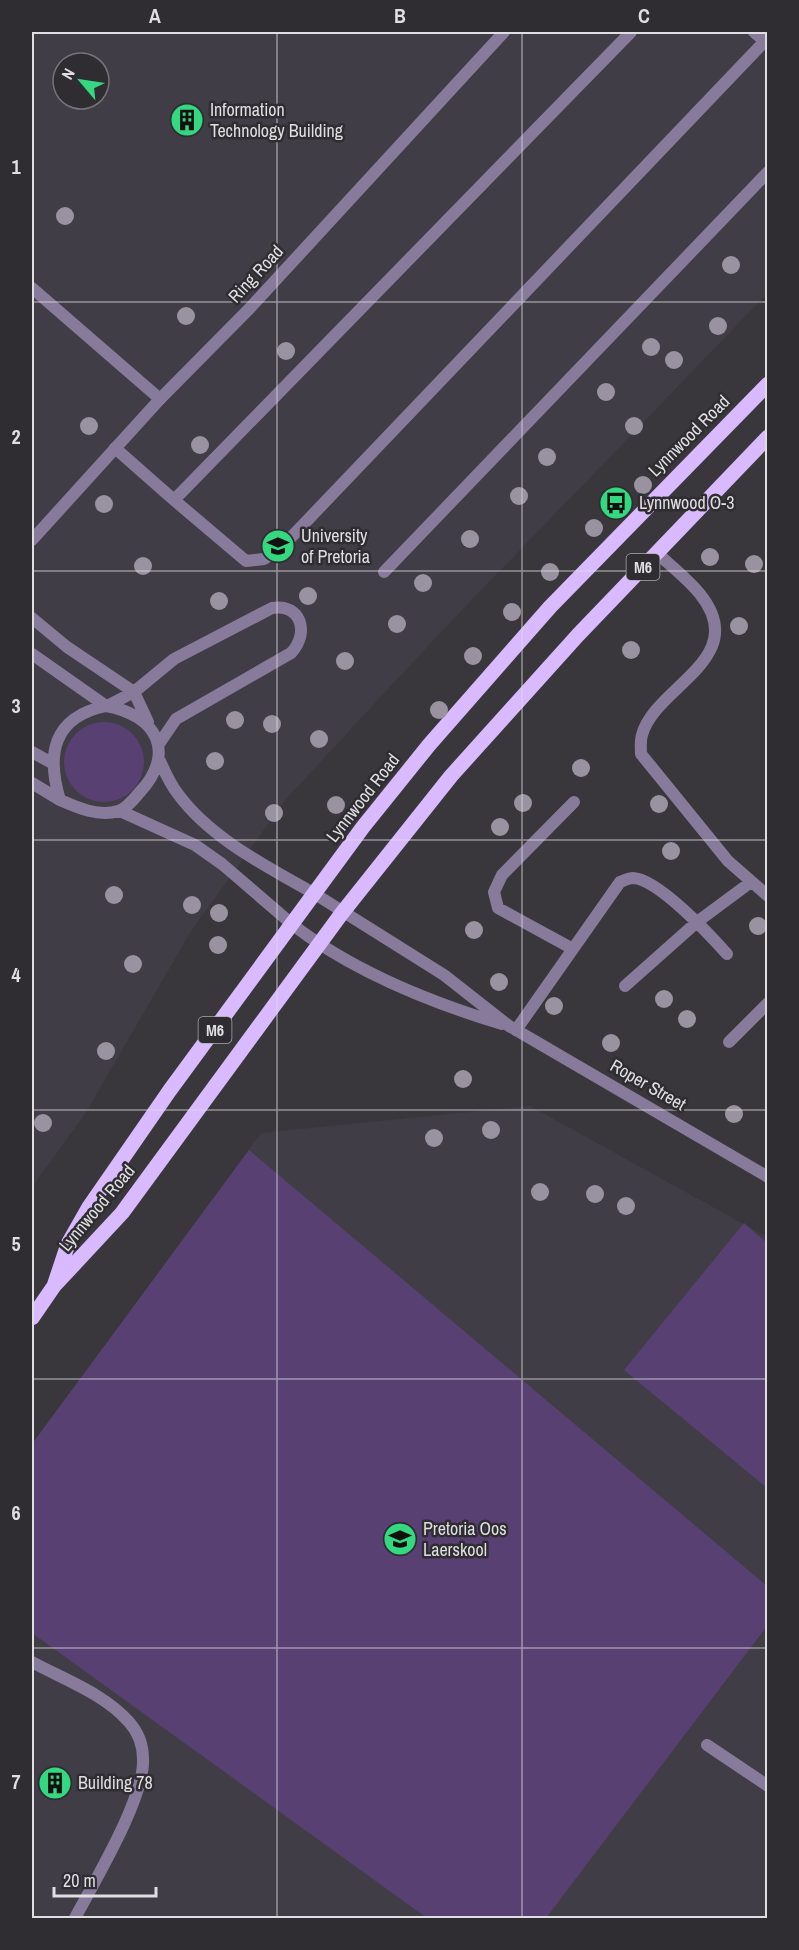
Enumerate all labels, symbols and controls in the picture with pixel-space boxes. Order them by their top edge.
text: A [149,2,161,29]
text: B [394,2,406,29]
text: C [638,2,650,29]
north arrow [51,51,111,111]
text: N [56,64,80,83]
place label: Information Technology Building [210,97,344,143]
building icon: Information Technology Building [169,102,205,138]
text: 1 [11,153,21,180]
street label: Ring Road [222,239,289,308]
street label: Lynnwood Road [642,389,735,482]
text: 2 [11,423,21,450]
bus stop icon: Lynnwood O-3 [598,485,634,521]
place label: Lynnwood O-3 [639,490,734,515]
place label: University of Pretoria [301,523,370,569]
school or university icon: University of Pretoria [260,528,296,564]
road number: M6 [626,554,660,580]
text: 3 [11,692,21,719]
street label: Lynnwood Road [320,748,405,847]
text: 4 [11,961,21,988]
road number: M6 [198,1017,232,1043]
street label: Roper Street [606,1053,691,1116]
street label: Lynnwood Road [53,1159,140,1256]
text: 5 [11,1230,21,1257]
text: 6 [11,1499,21,1526]
place label: Pretoria Oos Laerskool [423,1516,507,1562]
school or university icon: Pretoria Oos Laerskool [382,1521,418,1557]
building icon: Building 78 [37,1765,73,1801]
text: 7 [11,1768,21,1795]
place label: Building 78 [78,1770,153,1795]
scale bar [54,1860,156,1898]
text: 20 m [63,1868,96,1893]

